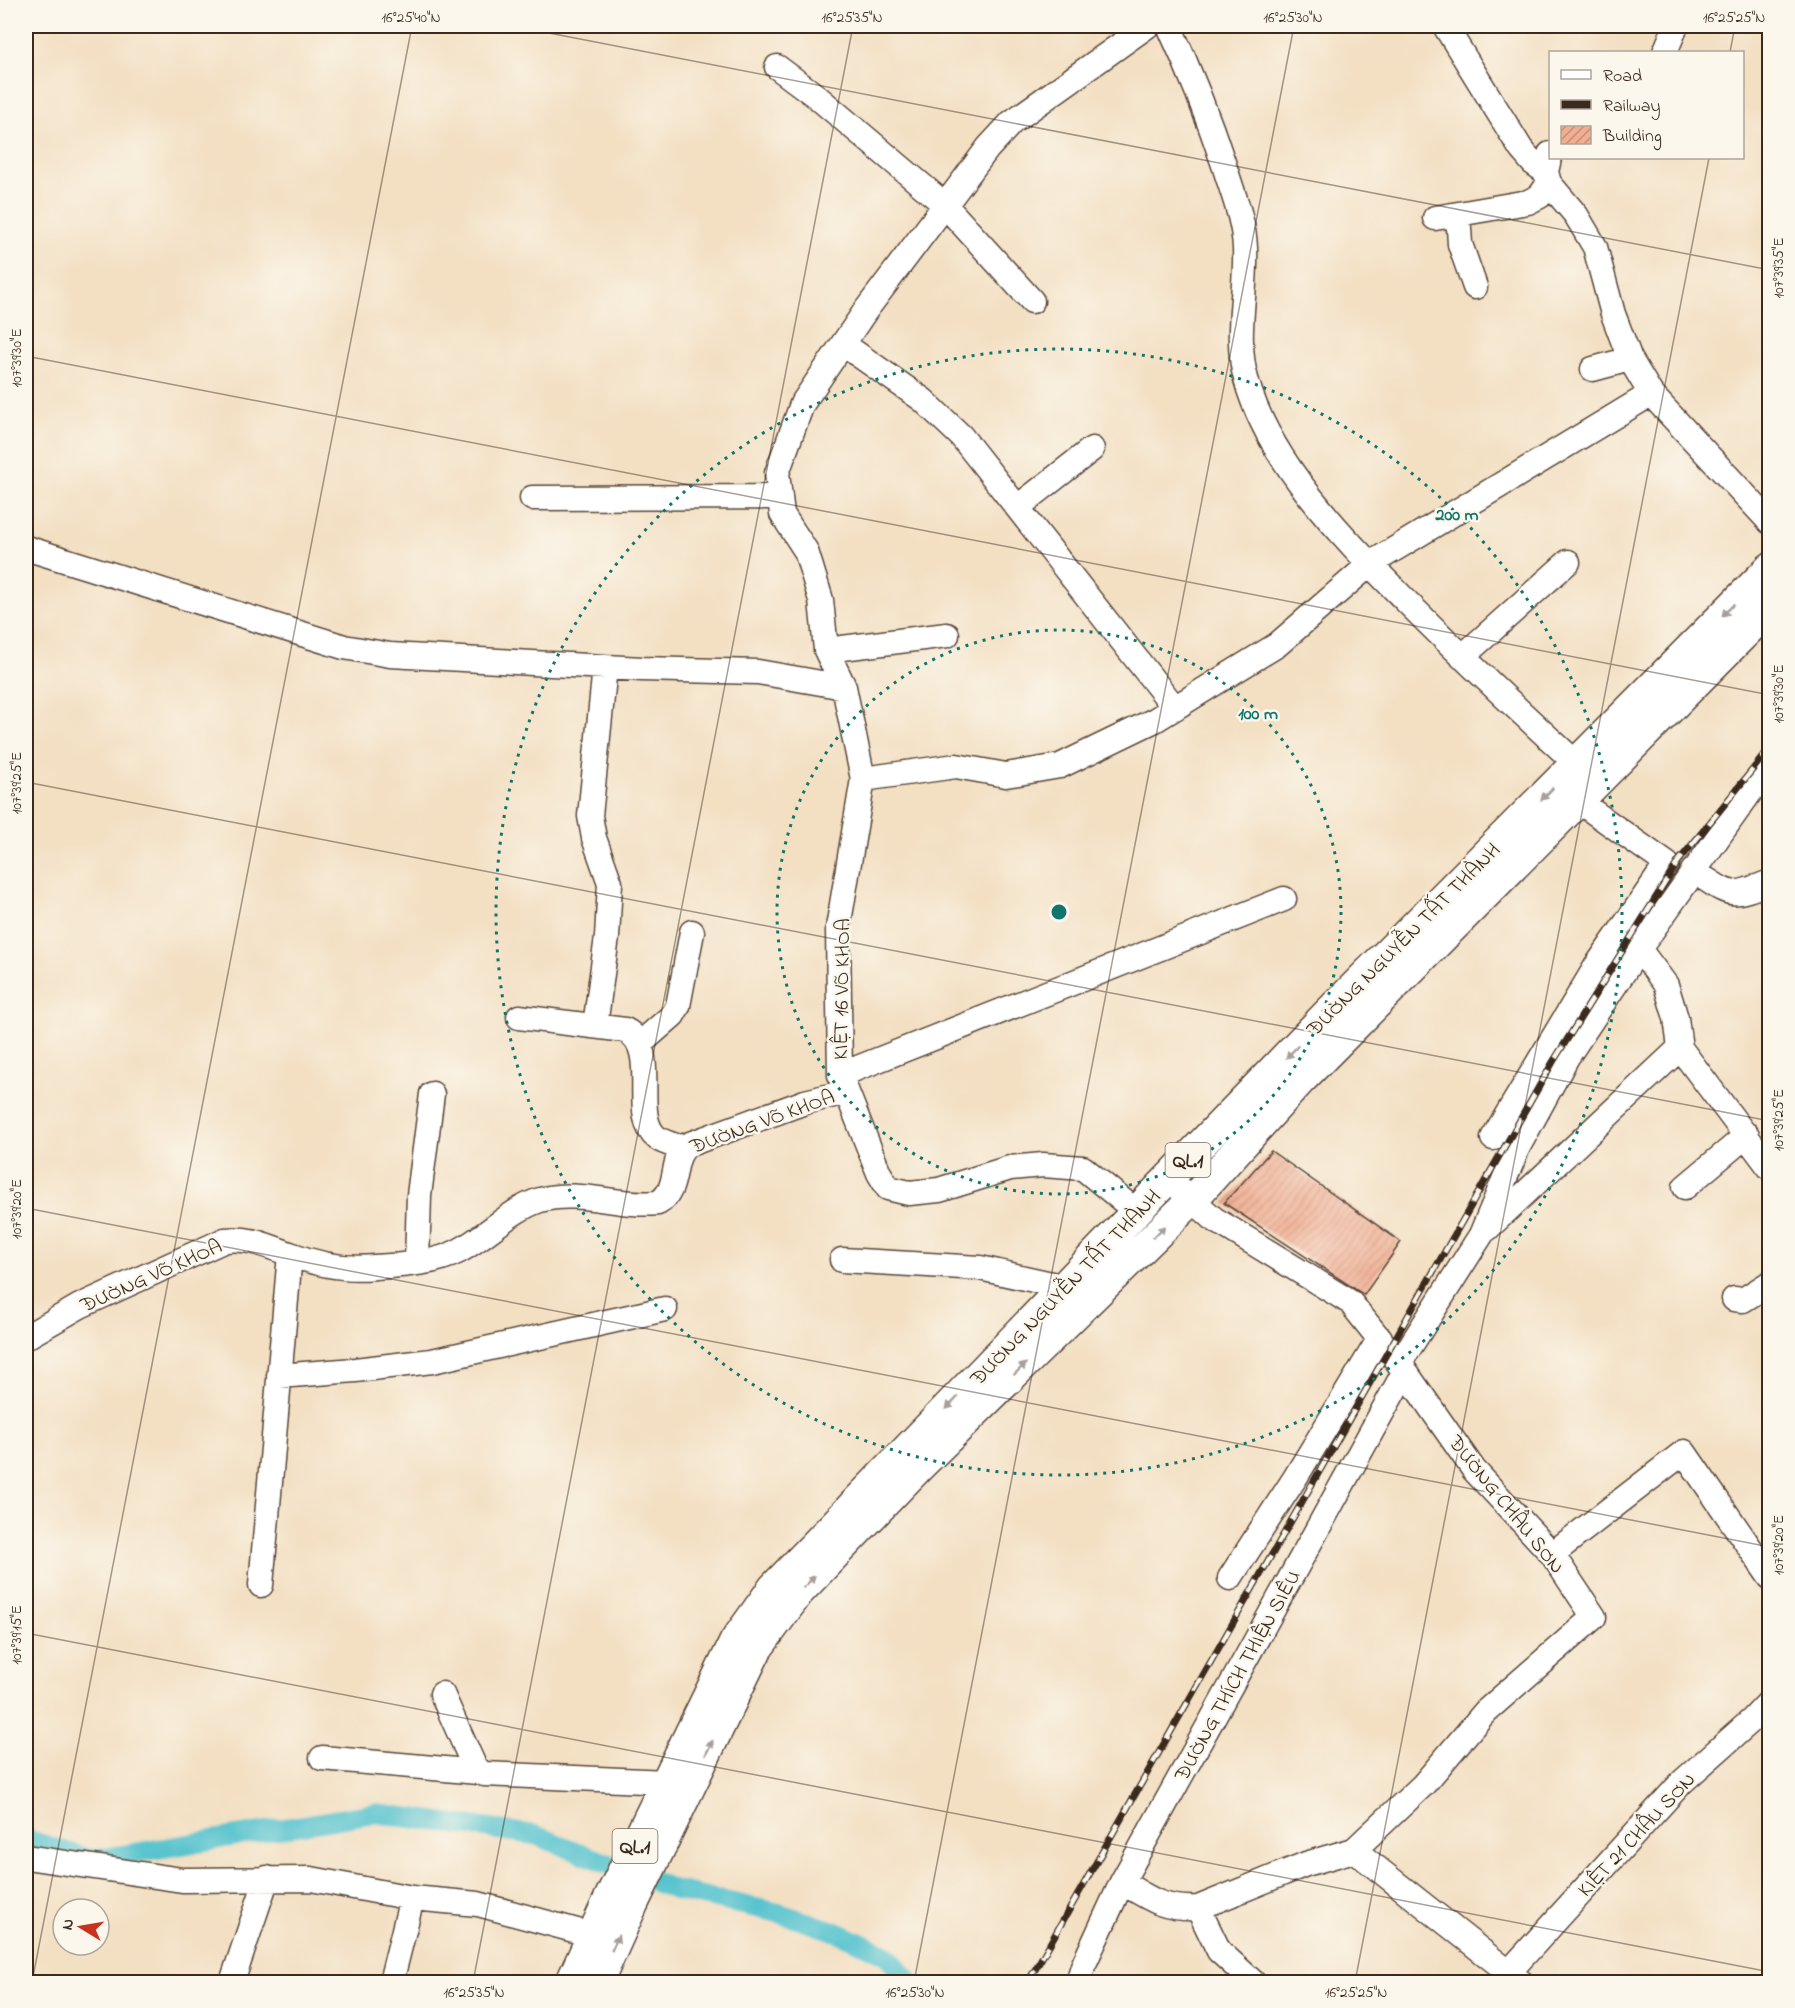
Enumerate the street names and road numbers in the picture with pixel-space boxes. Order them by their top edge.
street label: ĐƯỜNG NGUYỄN TẤT THÀNH [1298,835,1508,1045]
street label: KIỆT 16 VÕ KHOA [827,918,859,1060]
street label: ĐƯỜNG VÕ KHOA [685,1083,839,1163]
road number: QL.1 [1166,1143,1210,1177]
street label: ĐƯỜNG NGUYỄN TẤT THÀNH [961,1181,1169,1394]
street label: ĐƯỜNG VÕ KHOA [75,1232,227,1322]
street label: ĐƯỜNG CHÂU SƠN [1439,1427,1572,1581]
street label: ĐƯỜNG THÍCH THIỆN SIÊU [1168,1565,1309,1788]
street label: KIỆT 21 CHÂU SƠN [1570,1765,1703,1905]
road number: QL.1 [612,1829,658,1863]

